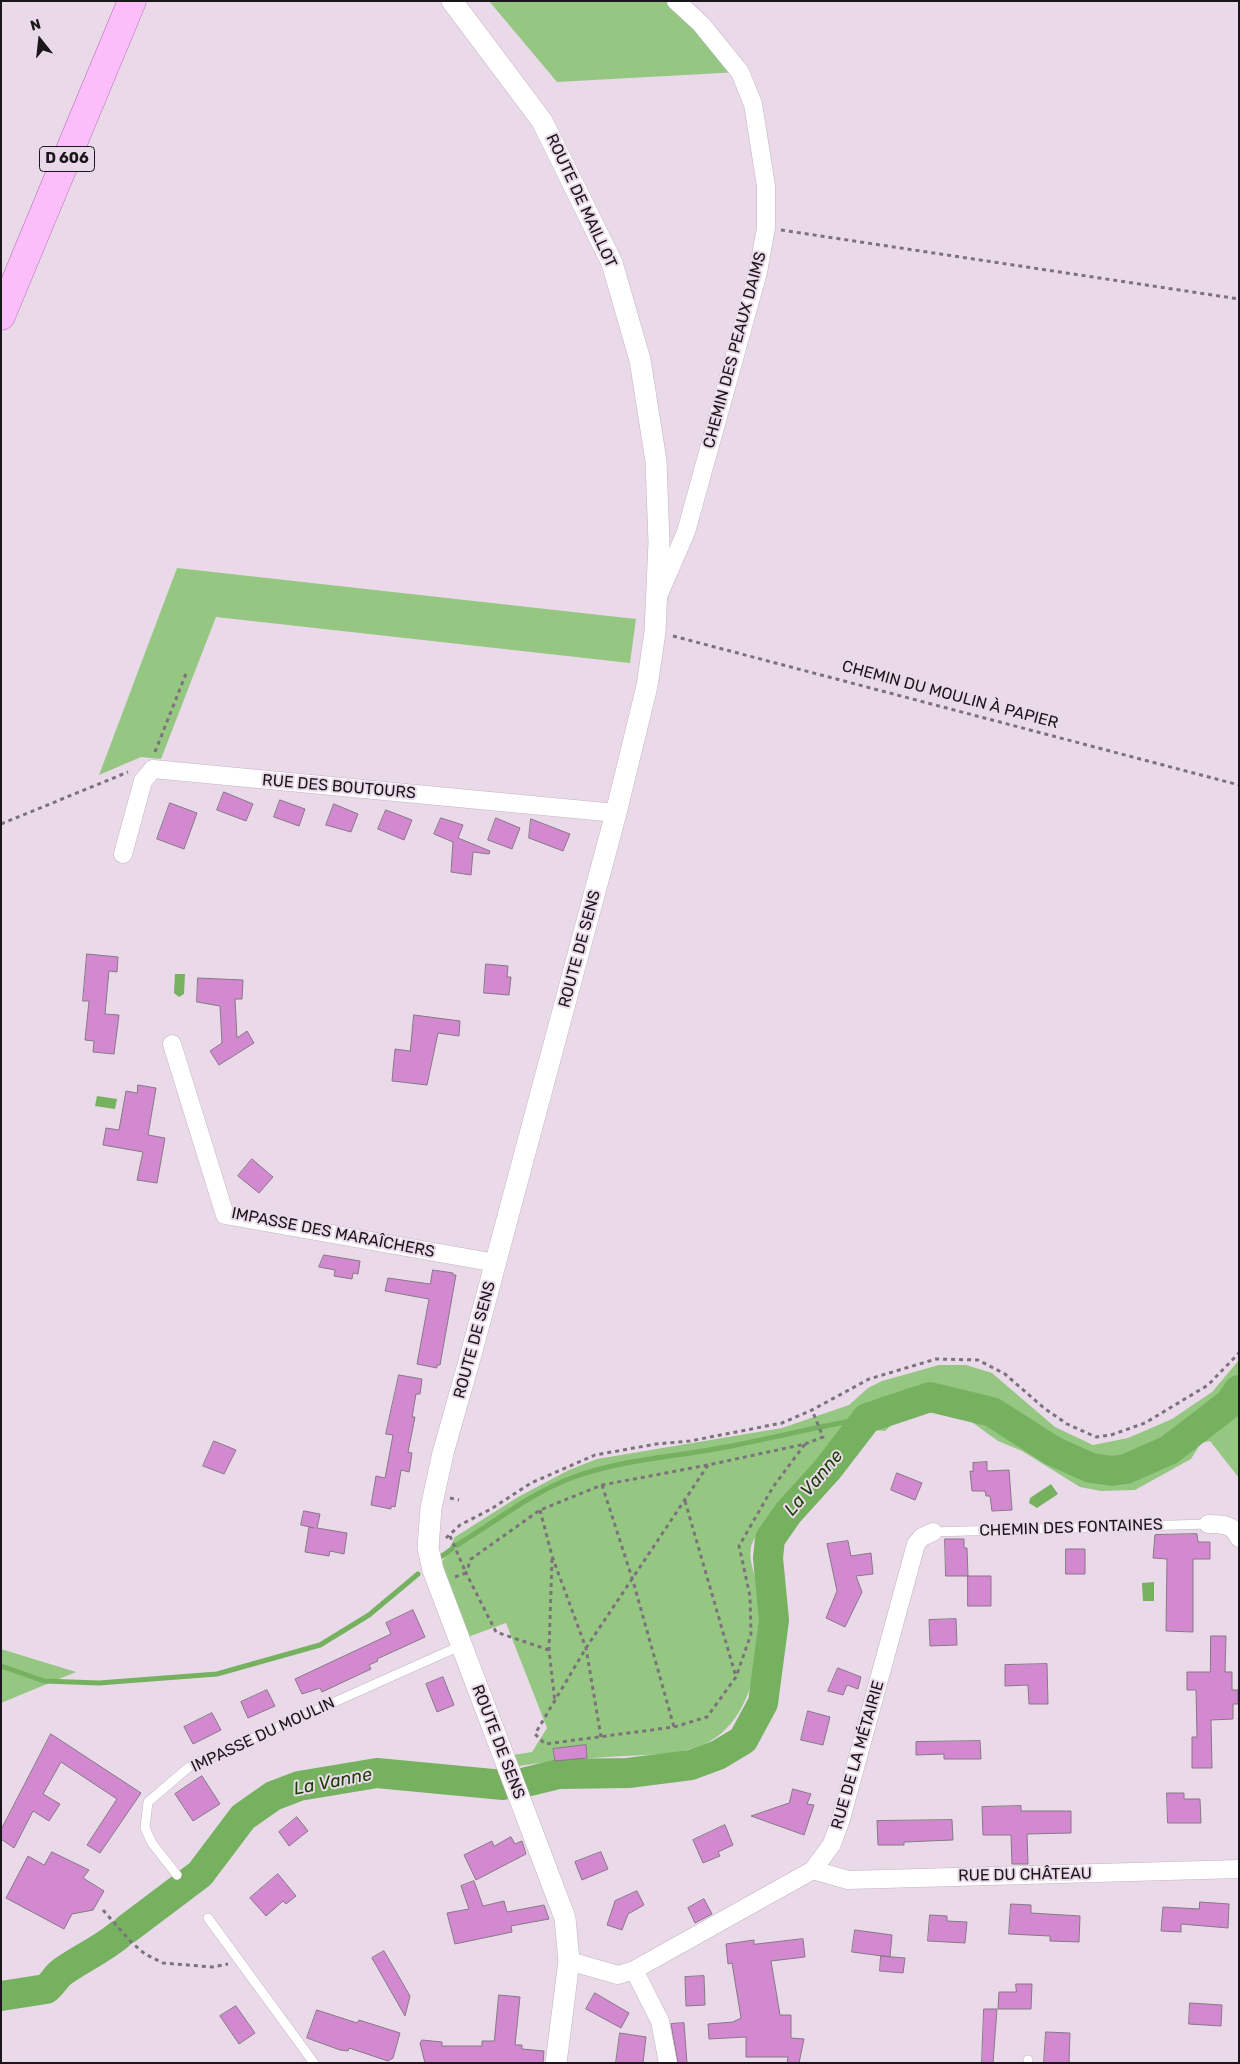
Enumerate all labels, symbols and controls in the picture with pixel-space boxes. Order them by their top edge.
north arrow [15,15,65,65]
text: N [29,16,43,35]
street label: ROUTE DE MAILLOT [542,131,620,271]
road number: D 606 [40,146,94,172]
street label: CHEMIN DES PEAUX DAIMS [699,250,771,450]
street label: CHEMIN DU MOULIN À PAPIER [840,657,1060,733]
street label: RUE DES BOUTOURS [261,771,417,803]
street label: ROUTE DE SENS [555,888,605,1010]
street label: IMPASSE DES MARAÎCHERS [230,1204,436,1262]
street label: ROUTE DE SENS [450,1279,500,1401]
water label: La Vanne [780,1446,848,1520]
street label: CHEMIN DES FONTAINES [979,1515,1163,1541]
street label: RUE DE LA MÉTAIRIE [828,1678,888,1832]
street label: ROUTE DE SENS [467,1682,529,1802]
street label: IMPASSE DU MOULIN [188,1693,338,1777]
water label: La Vanne [292,1764,374,1800]
street label: RUE DU CHÂTEAU [958,1864,1092,1886]

